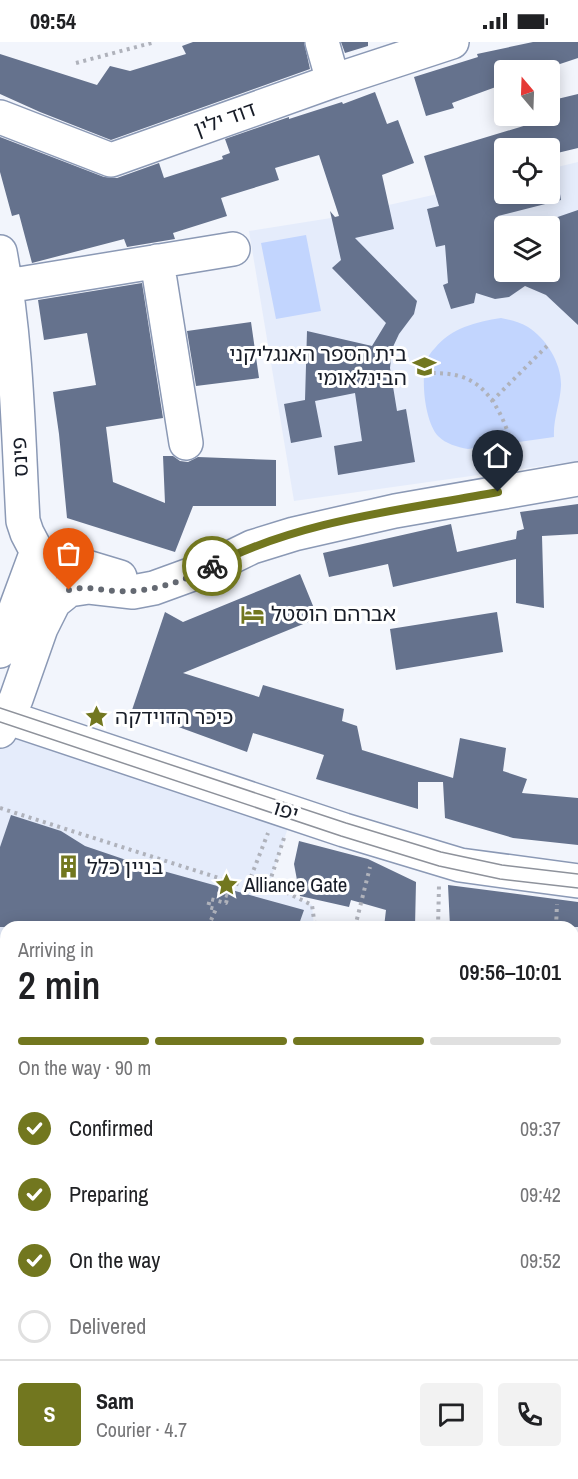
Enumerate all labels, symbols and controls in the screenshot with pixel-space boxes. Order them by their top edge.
text: 09:54 [30,6,76,36]
north arrow [494,60,560,126]
map controls [494,60,560,282]
street label: דוד ילין [190,94,260,143]
button: locate [494,138,560,204]
button: layers [494,216,560,282]
place label: בית הספר האנגליקני הבינלאומי [229,339,407,392]
school or university icon: בית הספר האנגליקני הבינלאומי [412,353,438,379]
pin [472,430,523,492]
street label: פינס [4,436,35,478]
icon: home [481,439,514,472]
pin [43,528,94,590]
courier [182,536,242,596]
icon: bag [52,537,85,570]
icon: bike [196,550,229,583]
place label: אברהם הוסטל [271,599,396,628]
hotel icon: אברהם הוסטל [240,601,266,627]
place label: כיכר הדוידקה [115,702,233,731]
place icon: כיכר הדוידקה [84,704,110,730]
street label: יפו [270,793,302,828]
place label: בניין כלל [87,852,164,881]
building icon: בניין כלל [56,854,82,880]
place label: Alliance Gate [243,870,347,899]
place icon: Alliance Gate [213,872,239,898]
text: Arriving in [18,936,94,963]
text: 09:56–10:01 [459,957,561,987]
text: 2 min [18,959,100,1011]
text: On the way · 90 m [18,1054,151,1081]
icon: check [18,1112,51,1145]
text: Confirmed [69,1113,153,1143]
text: 09:37 [520,1115,561,1142]
icon: check [18,1178,51,1211]
text: Preparing [69,1179,148,1209]
text: 09:42 [520,1181,561,1208]
icon: check [18,1244,51,1277]
text: On the way [69,1245,160,1275]
text: 09:52 [520,1247,561,1274]
text: Delivered [69,1311,146,1341]
button: chat [420,1383,483,1446]
button: phone [498,1383,561,1446]
text: Sam [96,1386,134,1416]
text: S [43,1399,56,1429]
text: Courier · 4.7 [96,1416,187,1443]

